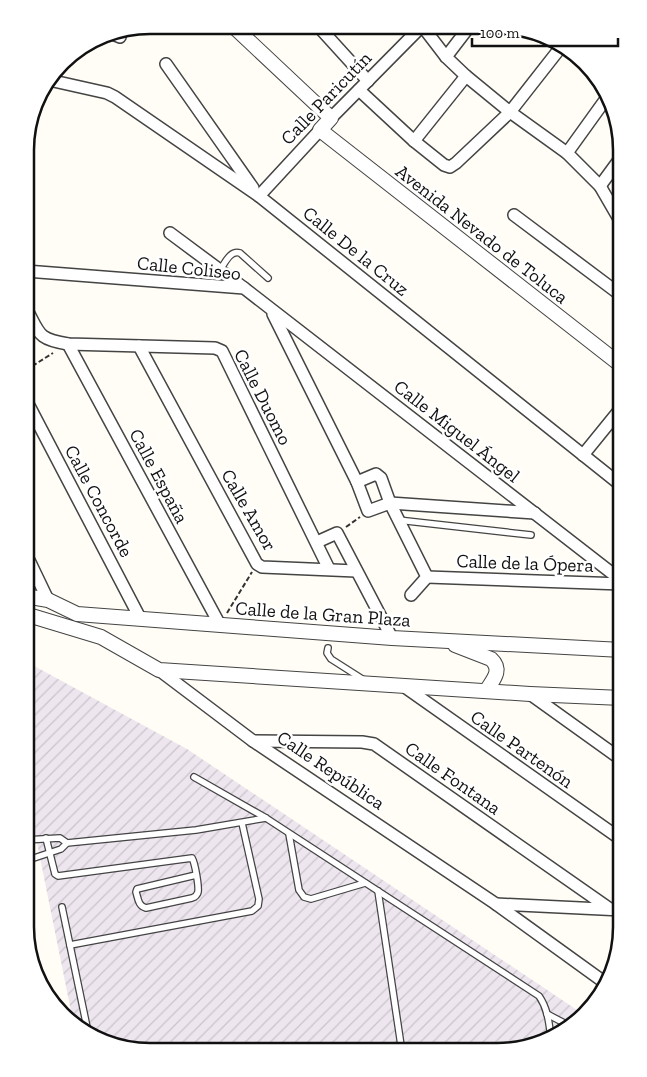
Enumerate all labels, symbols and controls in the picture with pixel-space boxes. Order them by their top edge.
scale bar [472,15,618,47]
text: 100 m [480,24,519,42]
street label: Calle Paricutín [276,46,376,149]
street label: Avenida Nevado de Toluca [391,159,573,309]
street label: Calle De la Cruz [298,201,414,301]
street label: Calle Coliseo [136,251,242,285]
street label: Calle Duomo [229,345,297,449]
street label: Calle Miguel Ángel [390,375,524,487]
street label: Calle España [124,425,194,527]
street label: Calle Concorde [60,441,138,561]
street label: Calle Amor [216,465,282,555]
street label: Calle de la Ópera [456,549,594,577]
street label: Calle de la Gran Plaza [235,596,411,632]
street label: Calle Partenón [466,705,578,793]
street label: Calle República [273,726,389,814]
street label: Calle Fontana [401,736,505,820]

